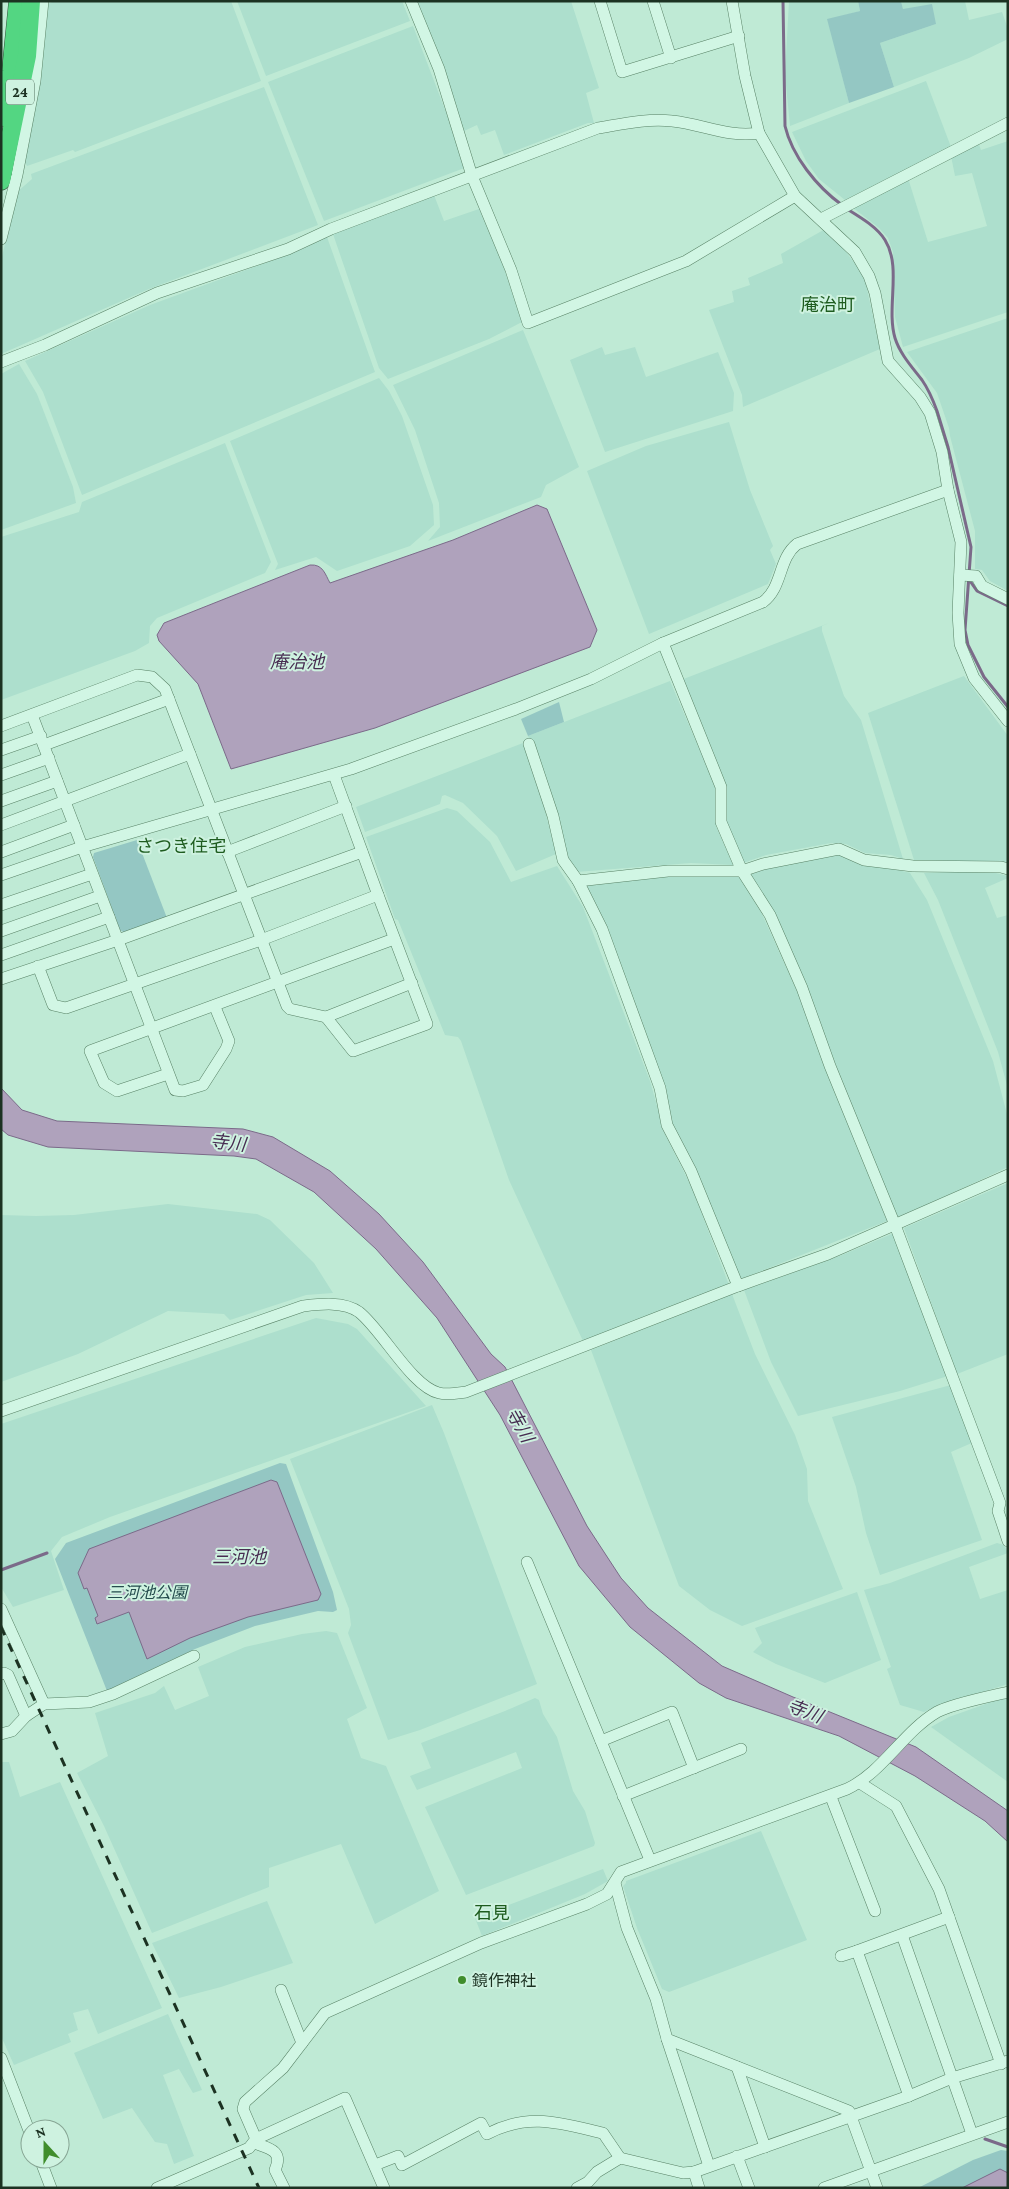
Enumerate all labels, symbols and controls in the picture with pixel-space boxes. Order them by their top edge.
road number: 24 [6,80,34,104]
district label: 庵治町 [801,295,855,315]
water label: 庵治池 [270,652,326,672]
district label: さつき住宅 [136,836,226,856]
water label: 寺川 [209,1131,249,1155]
water label: 寺川 [503,1404,538,1447]
water label: 三河池 [212,1547,268,1567]
park label: 三河池公園 [107,1584,189,1601]
water label: 寺川 [785,1695,827,1728]
district label: 石見 [474,1903,510,1923]
place label: 鏡作神社 [472,1972,536,1989]
marker: 鏡作神社 [456,1974,468,1986]
north arrow [20,2119,70,2169]
text: N [33,2123,48,2141]

